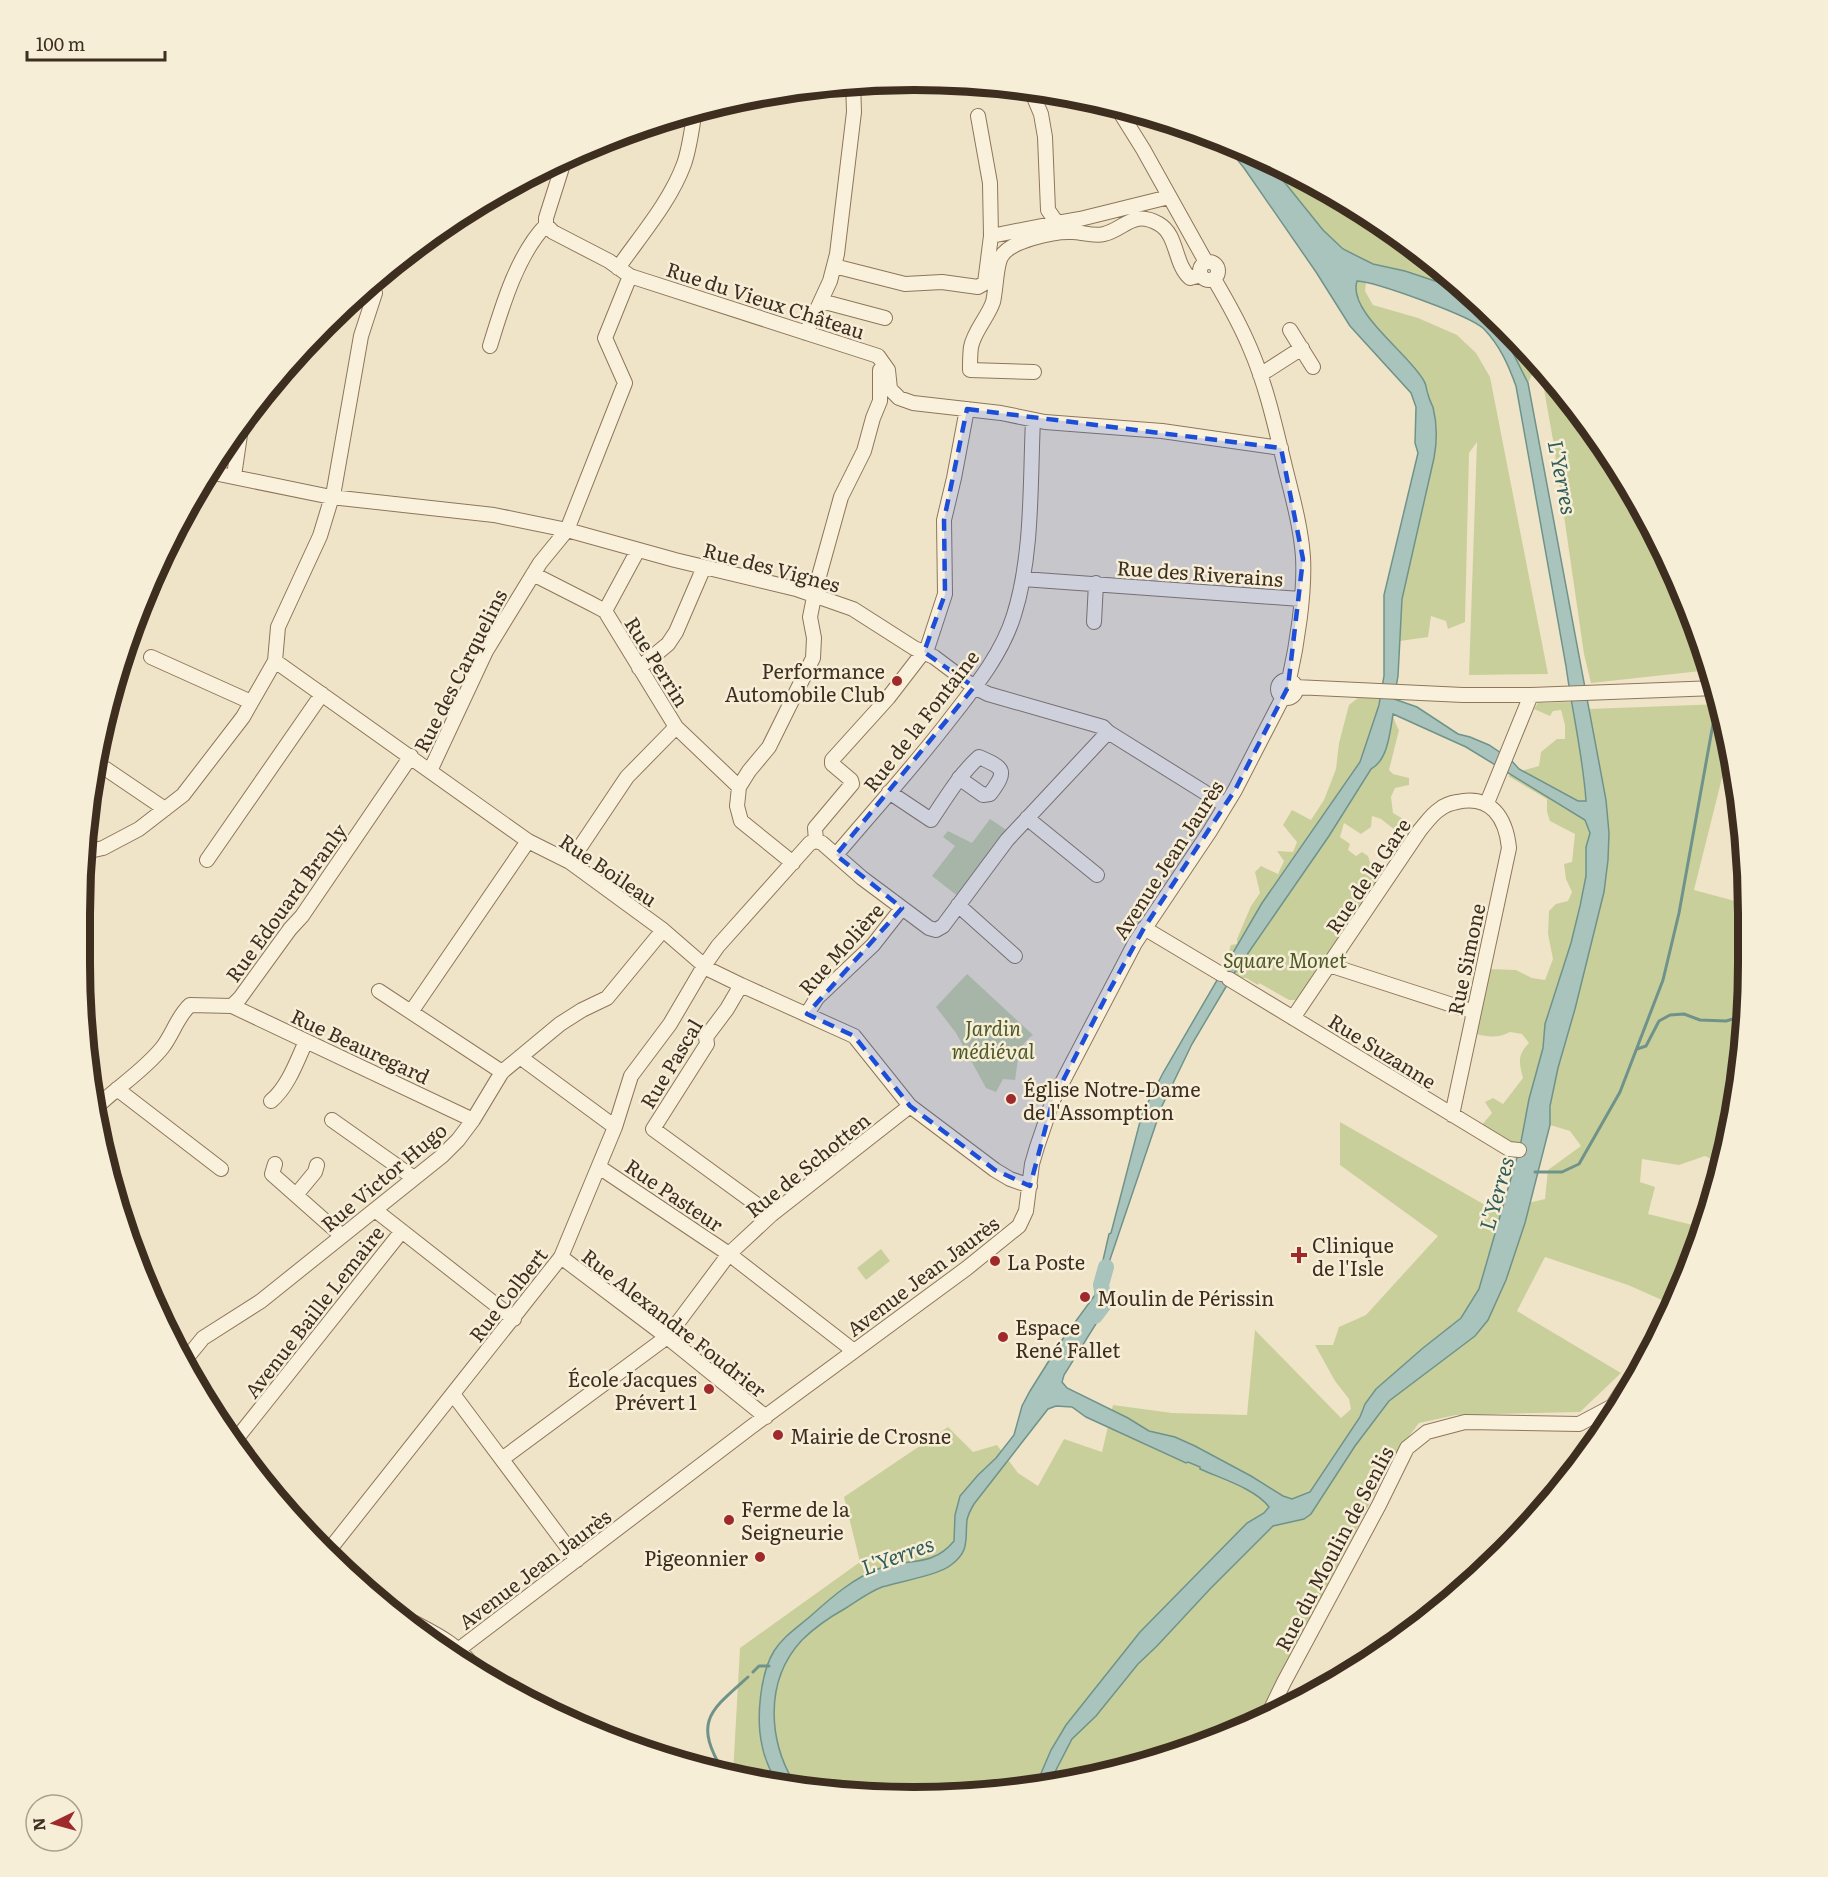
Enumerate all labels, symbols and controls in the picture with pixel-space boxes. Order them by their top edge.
scale bar [27,24,165,62]
text: 100 m [36,30,85,57]
street label: Rue du Vieux Château [663,253,869,345]
water label: L'Yerres [1542,437,1586,517]
street label: Rue des Vignes [700,533,844,599]
street label: Rue des Riverains [1116,551,1284,593]
street label: Rue des Carquelins [405,583,513,757]
street label: Rue Perrin [618,610,698,712]
street label: Rue de la Fontaine [855,643,985,797]
place label: Performance Automobile Club [725,655,885,708]
marker: Performance Automobile Club [890,674,904,688]
street label: Avenue Jean Jaurès [1104,773,1230,945]
street label: Rue de la Gare [1317,811,1417,939]
street label: Rue Edouard Branly [217,816,353,988]
street label: Rue Boileau [554,825,664,913]
street label: Rue Molière [790,895,890,1001]
street label: Rue Simone [1439,900,1491,1018]
park label: Square Monet [1223,944,1347,974]
street label: Rue Beauregard [287,1000,435,1090]
street label: Rue Suzanne [1323,1005,1443,1095]
street label: Rue Pascal [631,1012,709,1113]
park label: Jardin médiéval [952,1012,1035,1065]
place label: Église Notre-Dame de l'Assomption [1023,1073,1201,1126]
marker: Église Notre-Dame de l'Assomption [1004,1092,1018,1106]
street label: Rue de Schotten [738,1104,876,1224]
street label: Rue Victor Hugo [313,1114,453,1238]
street label: Rue Pasteur [620,1150,730,1238]
water label: L'Yerres [1470,1153,1520,1233]
street label: Avenue Jean Jaurès [839,1208,1005,1342]
street label: Avenue Baille Lemaire [236,1218,390,1404]
place label: Clinique de l'Isle [1312,1229,1394,1282]
street label: Rue Colbert [461,1240,553,1348]
street label: Rue Alexandre Foudrier [576,1240,774,1404]
place label: La Poste [1007,1246,1085,1276]
marker: Clinique de l'Isle [1290,1246,1308,1264]
marker: La Poste [988,1254,1002,1268]
place label: Moulin de Périssin [1097,1282,1274,1312]
marker: Moulin de Périssin [1078,1290,1092,1304]
place label: Espace René Fallet [1015,1311,1120,1364]
marker: Espace René Fallet [996,1330,1010,1344]
place label: École Jacques Prévert 1 [568,1363,697,1416]
marker: École Jacques Prévert 1 [702,1382,716,1396]
place label: Mairie de Crosne [790,1420,951,1450]
marker: Mairie de Crosne [771,1428,785,1442]
street label: Rue du Moulin de Senlis [1266,1440,1400,1656]
place label: Ferme de la Seigneurie [741,1493,850,1546]
street label: Avenue Jean Jaurès [451,1501,617,1635]
marker: Ferme de la Seigneurie [722,1513,736,1527]
water label: L'Yerres [856,1527,938,1581]
place label: Pigeonnier [644,1542,749,1572]
marker: Pigeonnier [753,1550,767,1564]
north arrow [24,1793,84,1853]
text: N [26,1817,51,1832]

